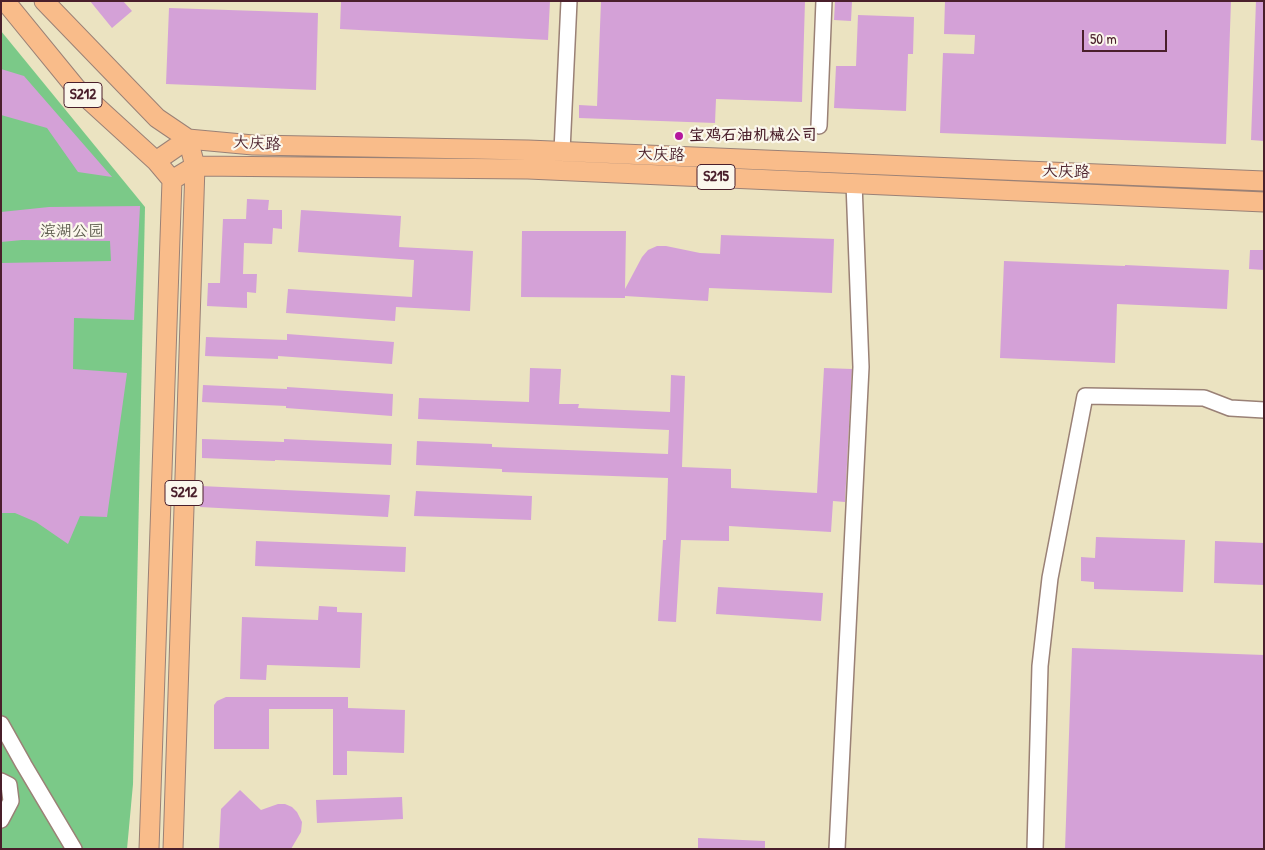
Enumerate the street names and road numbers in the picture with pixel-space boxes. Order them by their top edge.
road number: S212 [64,82,102,108]
street label: 大庆路 [233,133,281,155]
street label: 大庆路 [637,145,685,165]
street label: 大庆路 [1042,162,1090,182]
road number: S215 [697,164,735,190]
road number: S212 [165,480,203,506]

